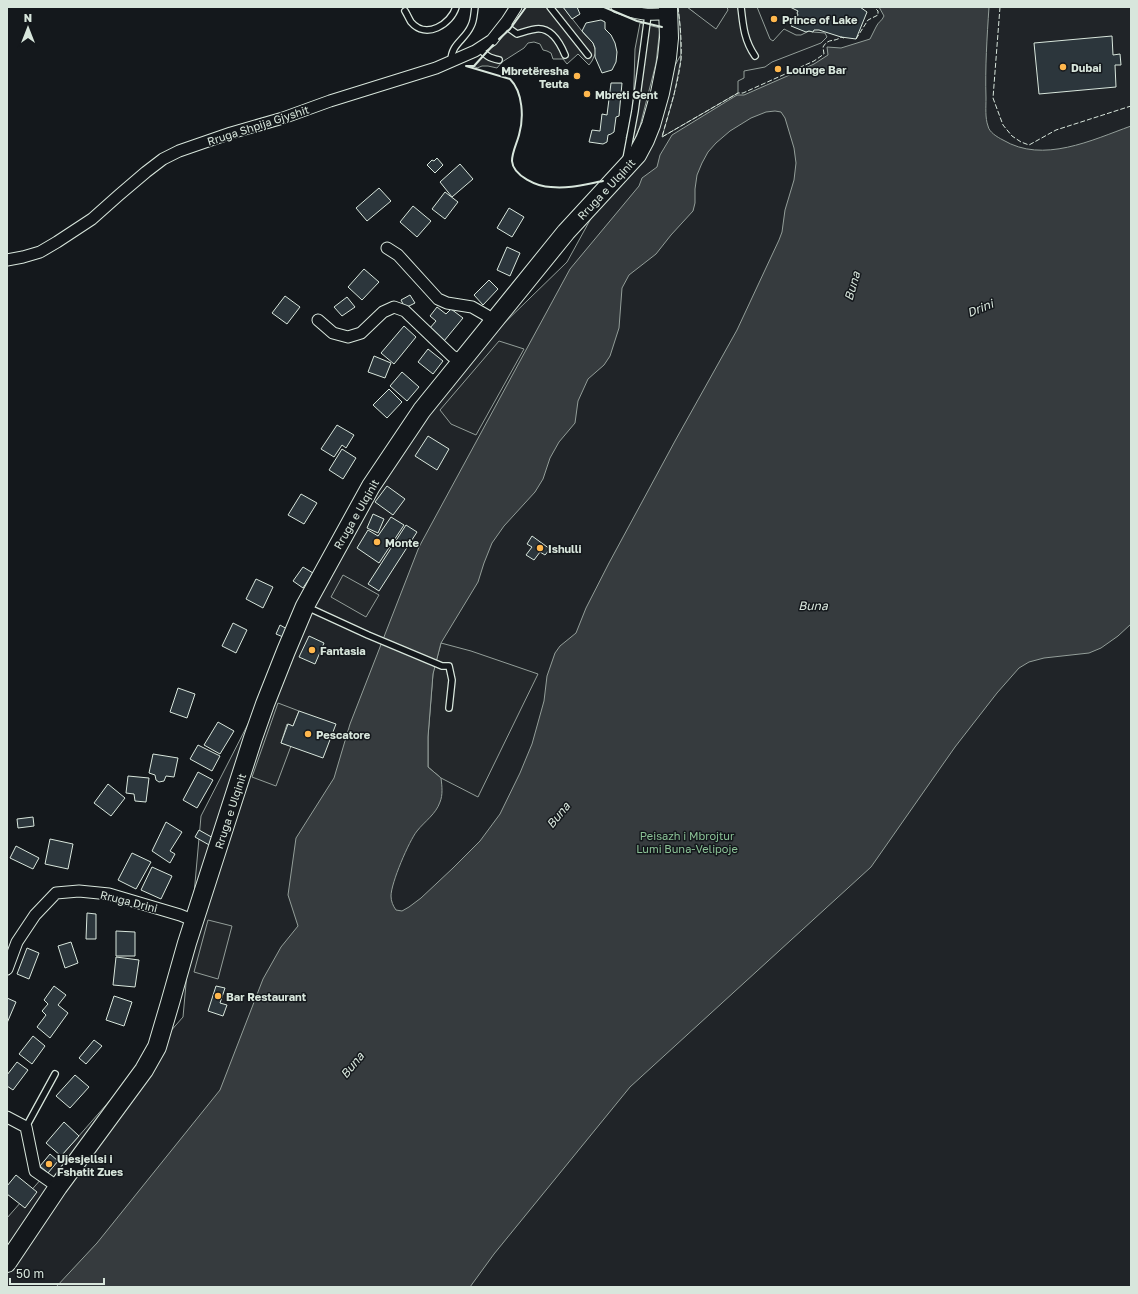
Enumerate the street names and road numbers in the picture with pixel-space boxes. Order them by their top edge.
street label: Rruga Shpija Gjyshit [205,102,311,148]
street label: Rruga e Ulqinit [574,156,638,222]
street label: Rruga e Ulqinit [331,477,381,551]
street label: Rruga e Ulqinit [212,772,248,850]
street label: Rruga Drini [99,888,159,914]

